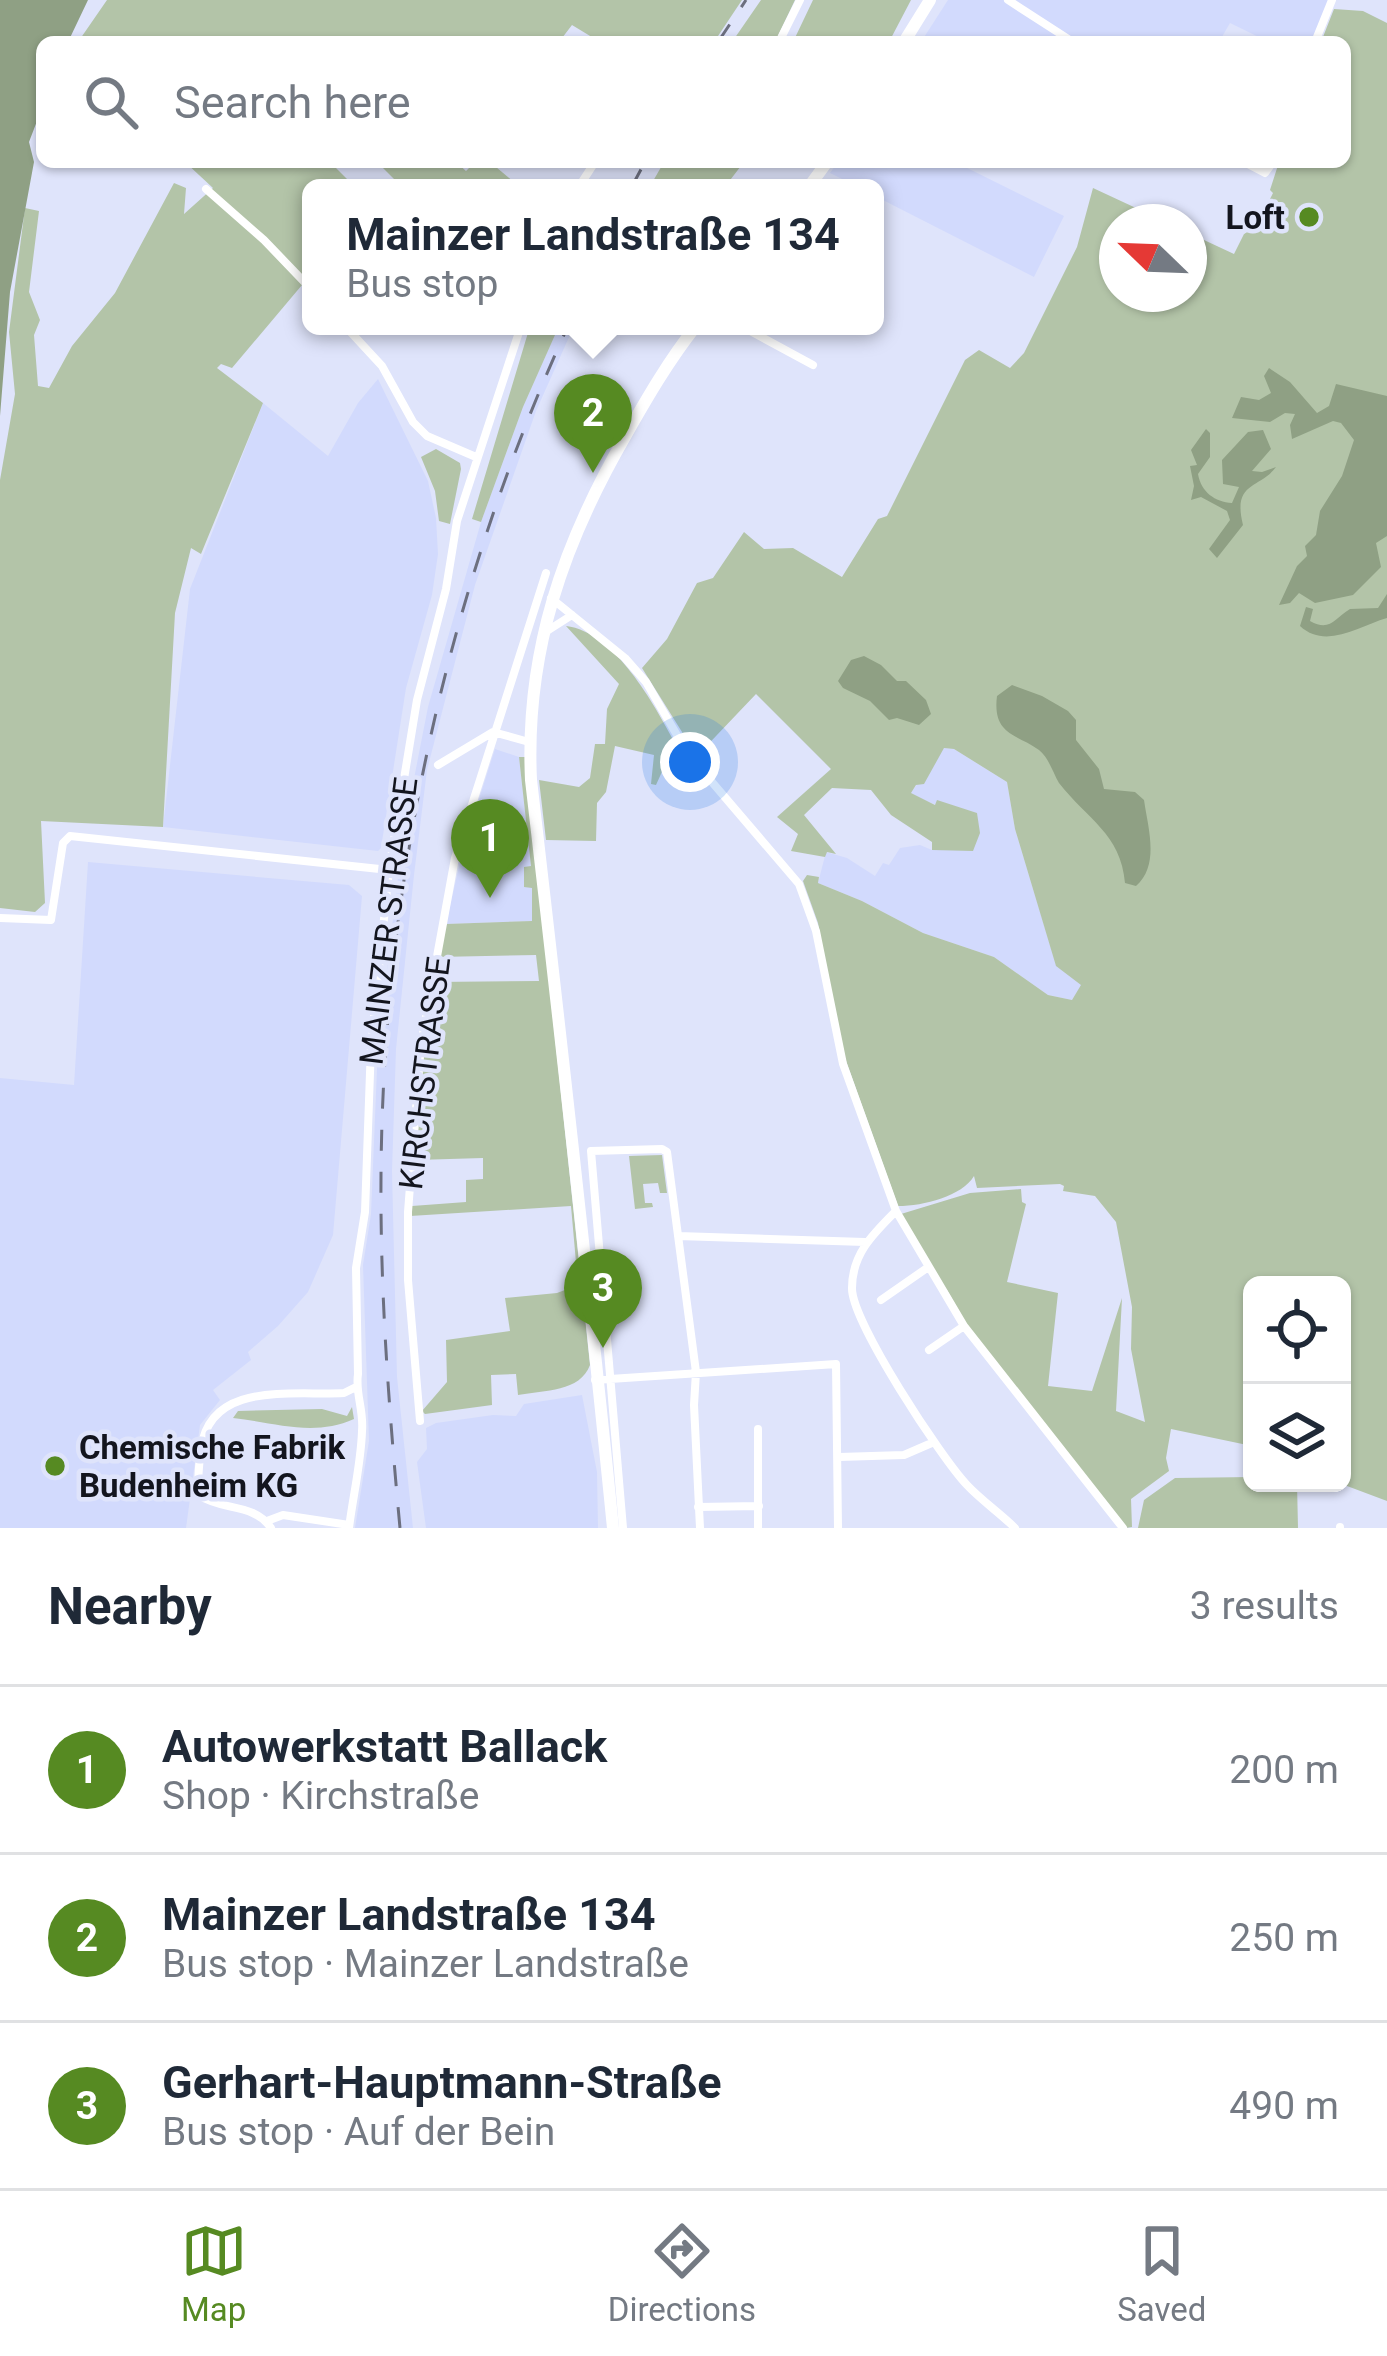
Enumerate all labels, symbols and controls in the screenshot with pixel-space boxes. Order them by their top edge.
search box [36,36,1351,168]
icon: search [78,69,144,135]
text: Search here [174,76,411,129]
popup [302,179,884,335]
place label: Loft [1226,198,1285,237]
north arrow [1099,204,1207,312]
marker: Loft [1296,204,1322,230]
text: Mainzer Landstraße 134 [346,208,840,261]
text: Bus stop [346,261,498,307]
pin: 2 [554,374,632,473]
your location [660,732,720,792]
street label: MAINZER STRASSE [352,775,425,1067]
pin: 1 [451,799,529,898]
street label: KIRCHSTRASSE [391,954,458,1192]
pin: 3 [564,1249,642,1348]
map controls [1243,1276,1351,1492]
button: locate [1243,1276,1351,1384]
button: layers [1243,1384,1351,1492]
place label: Chemische Fabrik Budenheim KG [79,1428,345,1505]
marker: Chemische Fabrik Budenheim KG [42,1453,68,1479]
text: Nearby [48,1577,212,1636]
text: 3 results [1190,1583,1339,1629]
text: Autowerkstatt Ballack [162,1720,607,1773]
text: 1 [76,1747,98,1793]
text: 200 m [1229,1747,1339,1793]
text: Shop · Kirchstraße [162,1773,479,1819]
text: Mainzer Landstraße 134 [162,1888,656,1941]
text: 2 [76,1915,98,1961]
text: 250 m [1229,1915,1339,1961]
text: Bus stop · Mainzer Landstraße [162,1941,689,1987]
text: Gerhart-Hauptmann-Straße [162,2056,722,2109]
text: 3 [76,2083,98,2129]
text: 490 m [1229,2083,1339,2129]
text: Bus stop · Auf der Bein [162,2109,555,2155]
tab: Map [181,2218,247,2329]
tab: Directions [608,2218,756,2329]
tab: Saved [1117,2218,1206,2329]

